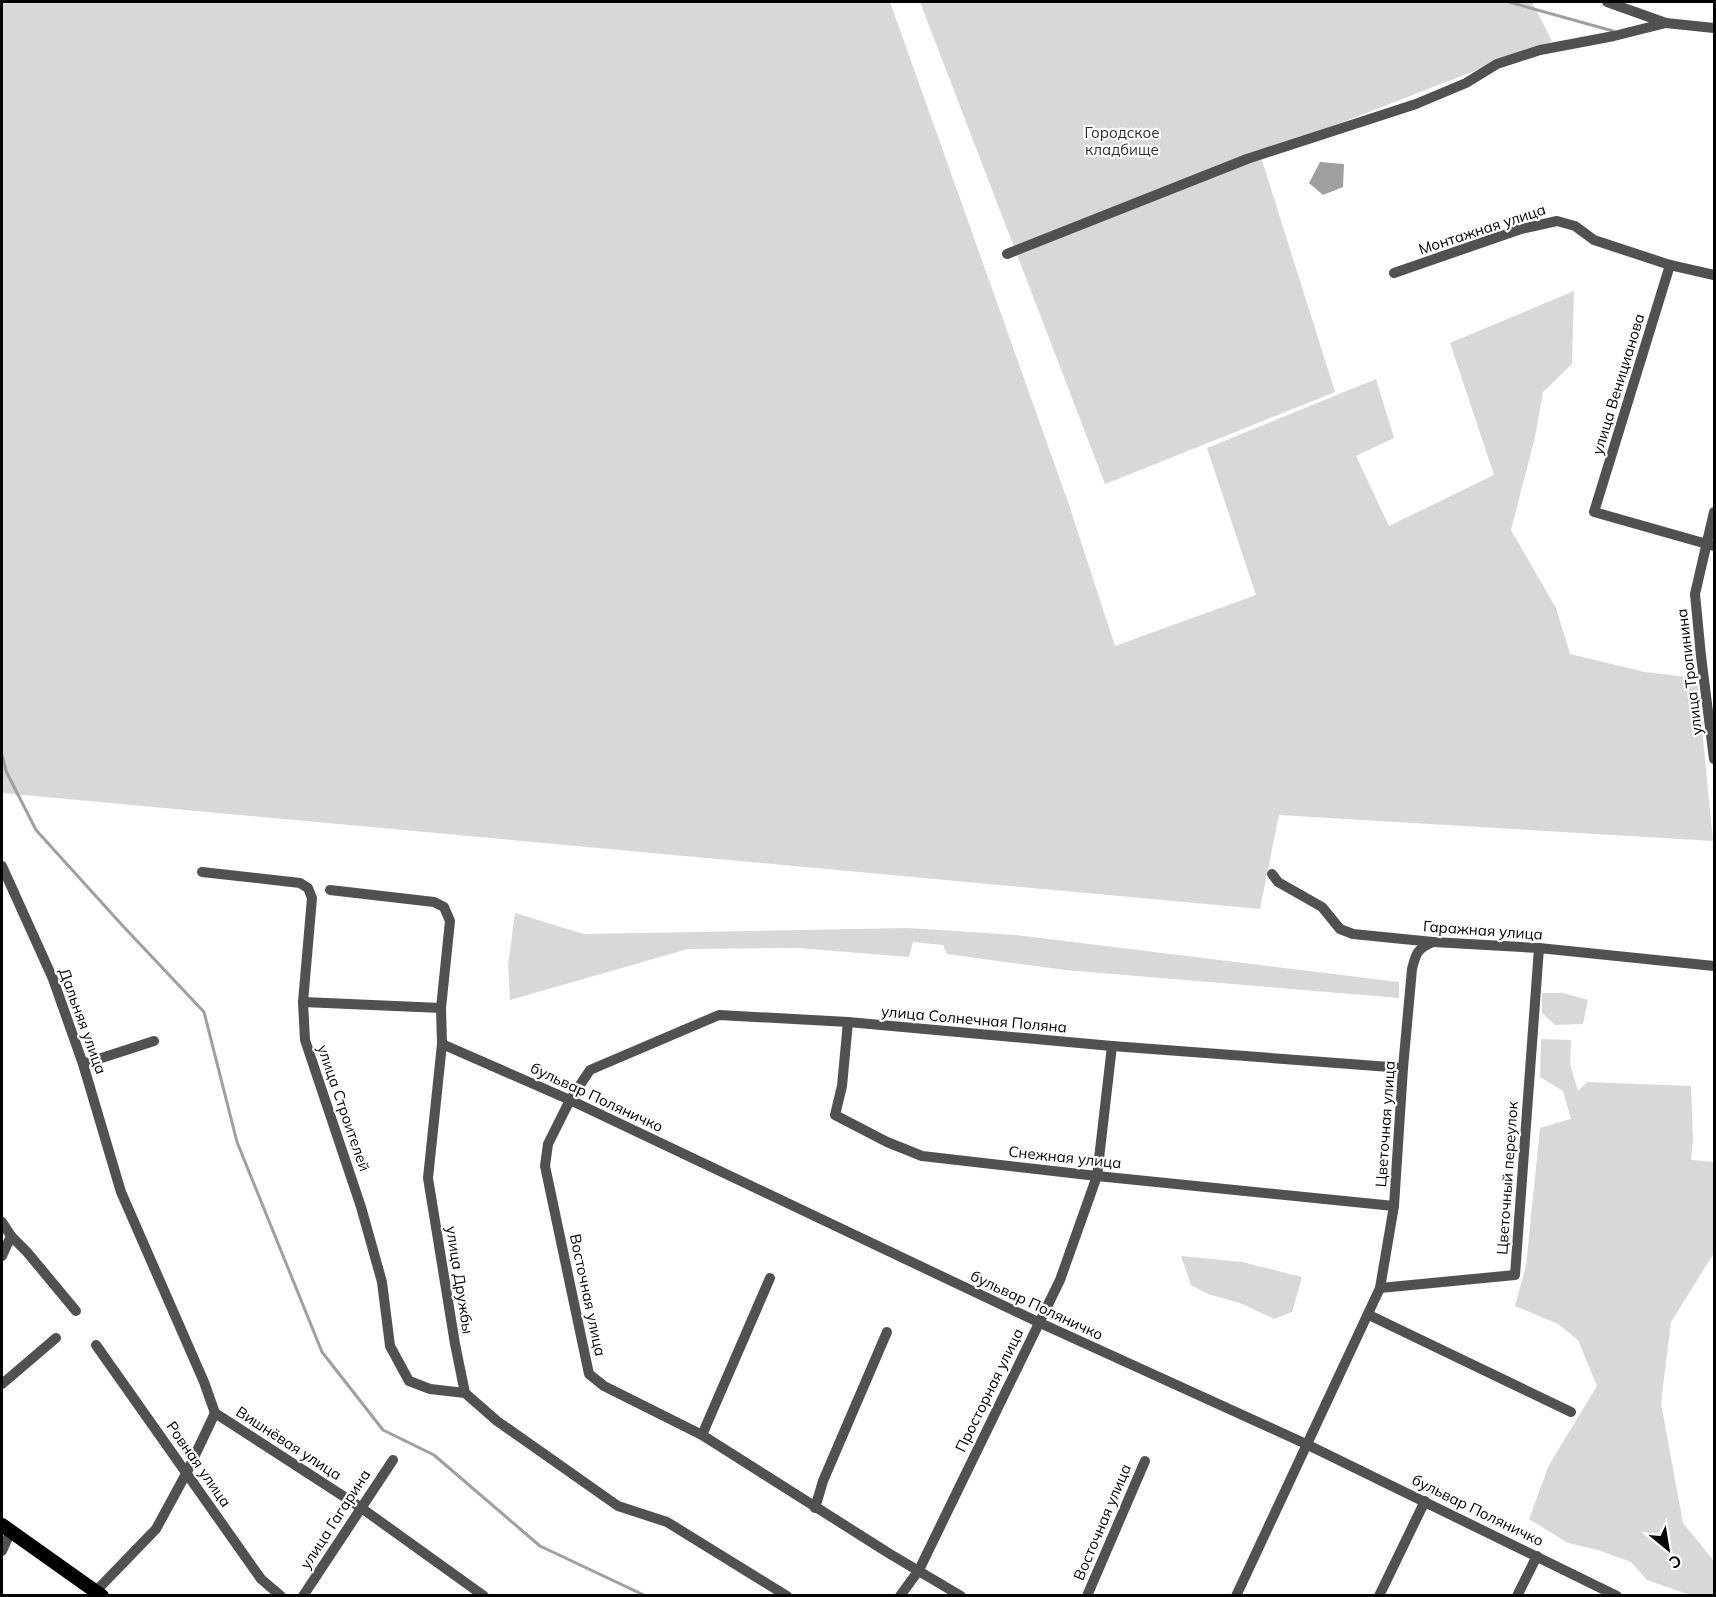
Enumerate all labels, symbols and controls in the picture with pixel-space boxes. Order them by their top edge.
park label: Городское кладбище [1085,123,1159,159]
street label: Монтажная улица [1416,199,1548,259]
street label: улица Веницианова [1588,311,1648,457]
street label: улица Тропинина [1672,608,1706,736]
street label: Гаражная улица [1423,916,1543,944]
street label: Дальняя улица [55,965,111,1077]
street label: улица Солнечная Поляна [880,1001,1068,1037]
street label: улица Строителей [313,1042,375,1174]
street label: бульвар Поляничко [528,1058,666,1136]
street label: Цветочная улица [1371,1060,1399,1188]
street label: Цветочный переулок [1492,1100,1522,1255]
street label: Снежная улица [1007,1142,1123,1172]
street label: улица Дружбы [442,1225,478,1335]
street label: Восточная улица [566,1232,610,1358]
street label: бульвар Поляничко [968,1266,1106,1344]
street label: Просторная улица [951,1325,1027,1455]
street label: Вишнёвая улица [233,1402,345,1484]
street label: Ровная улица [162,1417,236,1511]
street label: Восточная улица [1069,1461,1135,1583]
street label: улица Гагарина [296,1466,374,1572]
street label: бульвар Поляничко [1409,1470,1547,1550]
north arrow [1638,1519,1698,1579]
text: С [1666,1551,1685,1573]

